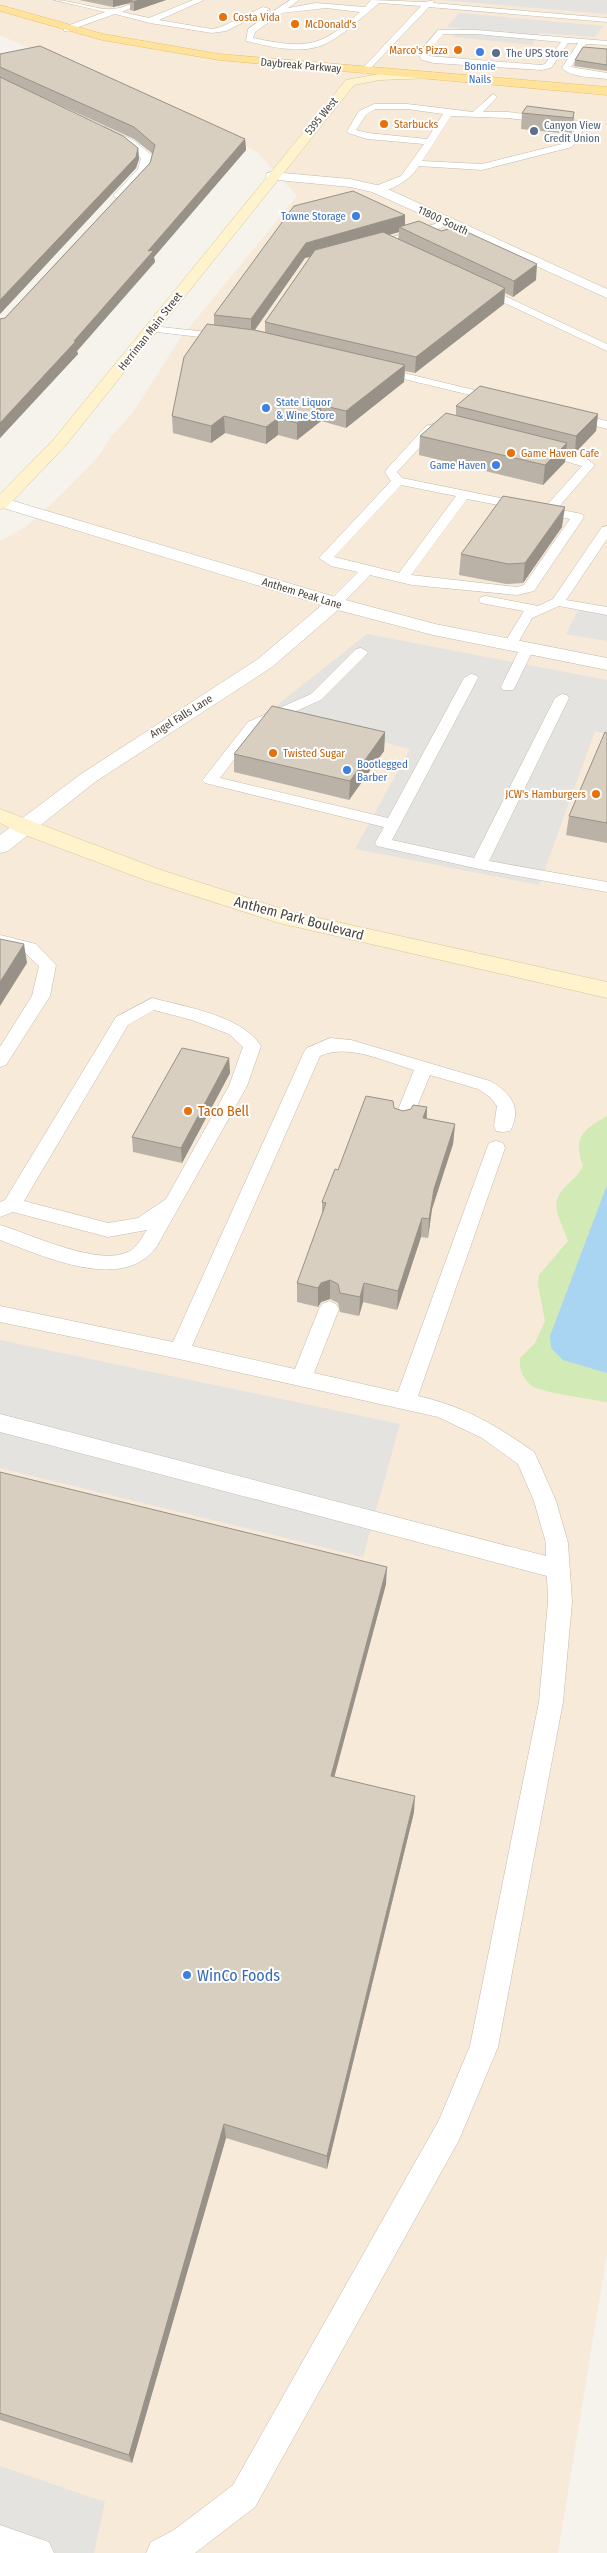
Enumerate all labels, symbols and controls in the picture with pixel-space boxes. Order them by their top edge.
marker: Costa Vida [217,11,229,23]
place label: Costa Vida [233,11,280,24]
marker: McDonald's [289,18,301,30]
place label: McDonald's [305,18,357,31]
place label: Marco's Pizza [389,44,448,57]
marker: Marco's Pizza [452,44,464,56]
marker: Bonnie Nails [474,46,486,58]
marker: The UPS Store [490,47,502,59]
place label: The UPS Store [506,47,569,60]
street label: Daybreak Parkway [260,55,342,76]
place label: Bonnie Nails [464,60,496,86]
street label: 5395 West [302,95,341,138]
marker: Starbucks [378,118,390,130]
place label: Starbucks [394,118,439,131]
place label: Canyon View Credit Union [544,119,601,145]
marker: Canyon View Credit Union [528,125,540,137]
street label: 11800 South [415,203,470,238]
place label: Towne Storage [281,210,346,223]
marker: Towne Storage [350,210,362,222]
street label: Herriman Main Street [116,289,185,373]
place label: State Liquor & Wine Store [276,396,334,422]
marker: State Liquor & Wine Store [260,402,272,414]
marker: Game Haven Cafe [505,447,517,459]
place label: Game Haven Cafe [521,447,599,460]
place label: Game Haven [430,459,486,472]
marker: Game Haven [490,459,502,471]
street label: Anthem Peak Lane [260,575,343,612]
street label: Angel Falls Lane [148,692,215,741]
marker: Twisted Sugar [267,747,279,759]
place label: Twisted Sugar [283,747,345,760]
place label: Bootlegged Barber [357,758,408,784]
marker: Bootlegged Barber [341,764,353,776]
place label: JCW's Hamburgers [505,788,586,801]
marker: JCW's Hamburgers [590,788,602,800]
street label: Anthem Park Boulevard [232,893,366,944]
place label: Taco Bell [198,1103,249,1120]
marker: Taco Bell [182,1105,194,1117]
place label: WinCo Foods [197,1966,280,1985]
marker: WinCo Foods [181,1969,193,1981]

